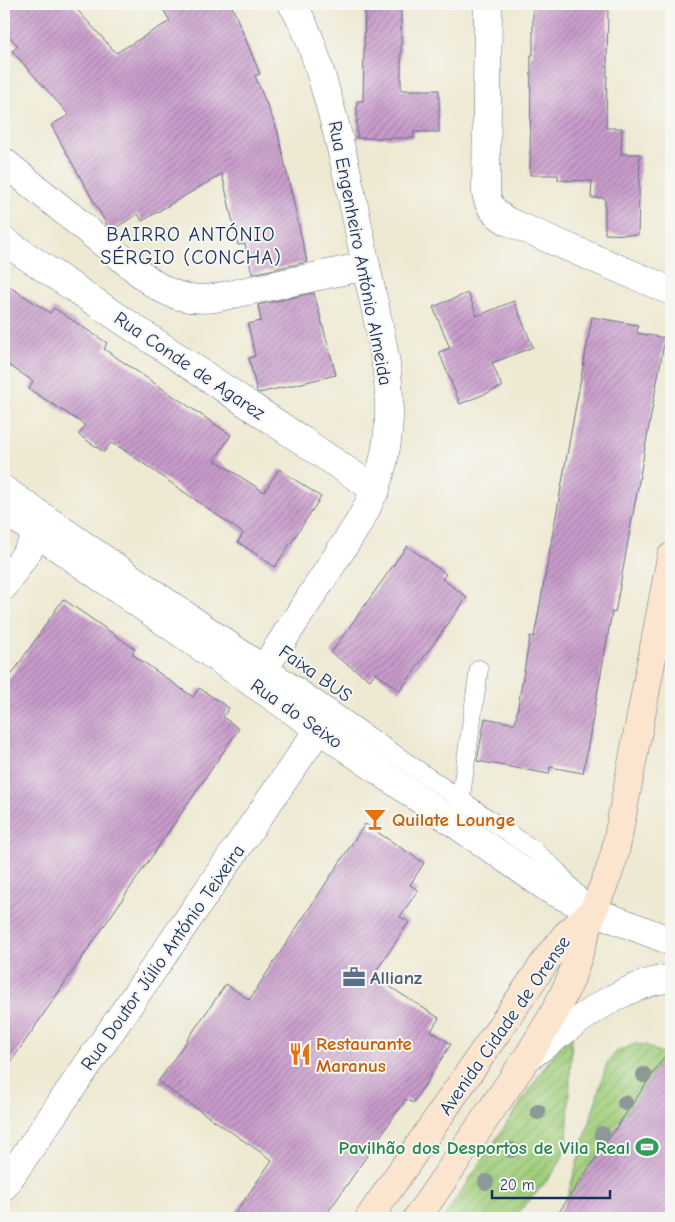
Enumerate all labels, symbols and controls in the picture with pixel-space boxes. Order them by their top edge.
street label: Rua Engenheiro António Almeida [324,119,396,387]
district label: BAIRRO ANTÓNIO SÉRGIO (CONCHA) [100,222,282,269]
street label: Rua Conde de Agarez [110,307,269,424]
street label: Faixa BUS [275,641,356,707]
street label: Rua do Seixo [246,674,346,753]
bar icon: Quilate Lounge [362,806,388,832]
place label: Quilate Lounge [392,809,515,831]
street label: Rua Doutor Júlio António Teixeira [76,841,249,1075]
street label: Avenida Cidade de Orense [435,932,575,1119]
office icon: Allianz [341,964,367,990]
place label: Allianz [370,967,422,989]
place label: Restaurante Maranus [316,1033,412,1077]
restaurant icon: Restaurante Maranus [287,1041,313,1067]
sports icon: Pavilhão dos Desportos de Vila Real [634,1134,660,1160]
place label: Pavilhão dos Desportos de Vila Real [338,1137,630,1159]
scale bar [492,1167,610,1199]
text: 20 m [500,1176,534,1194]

